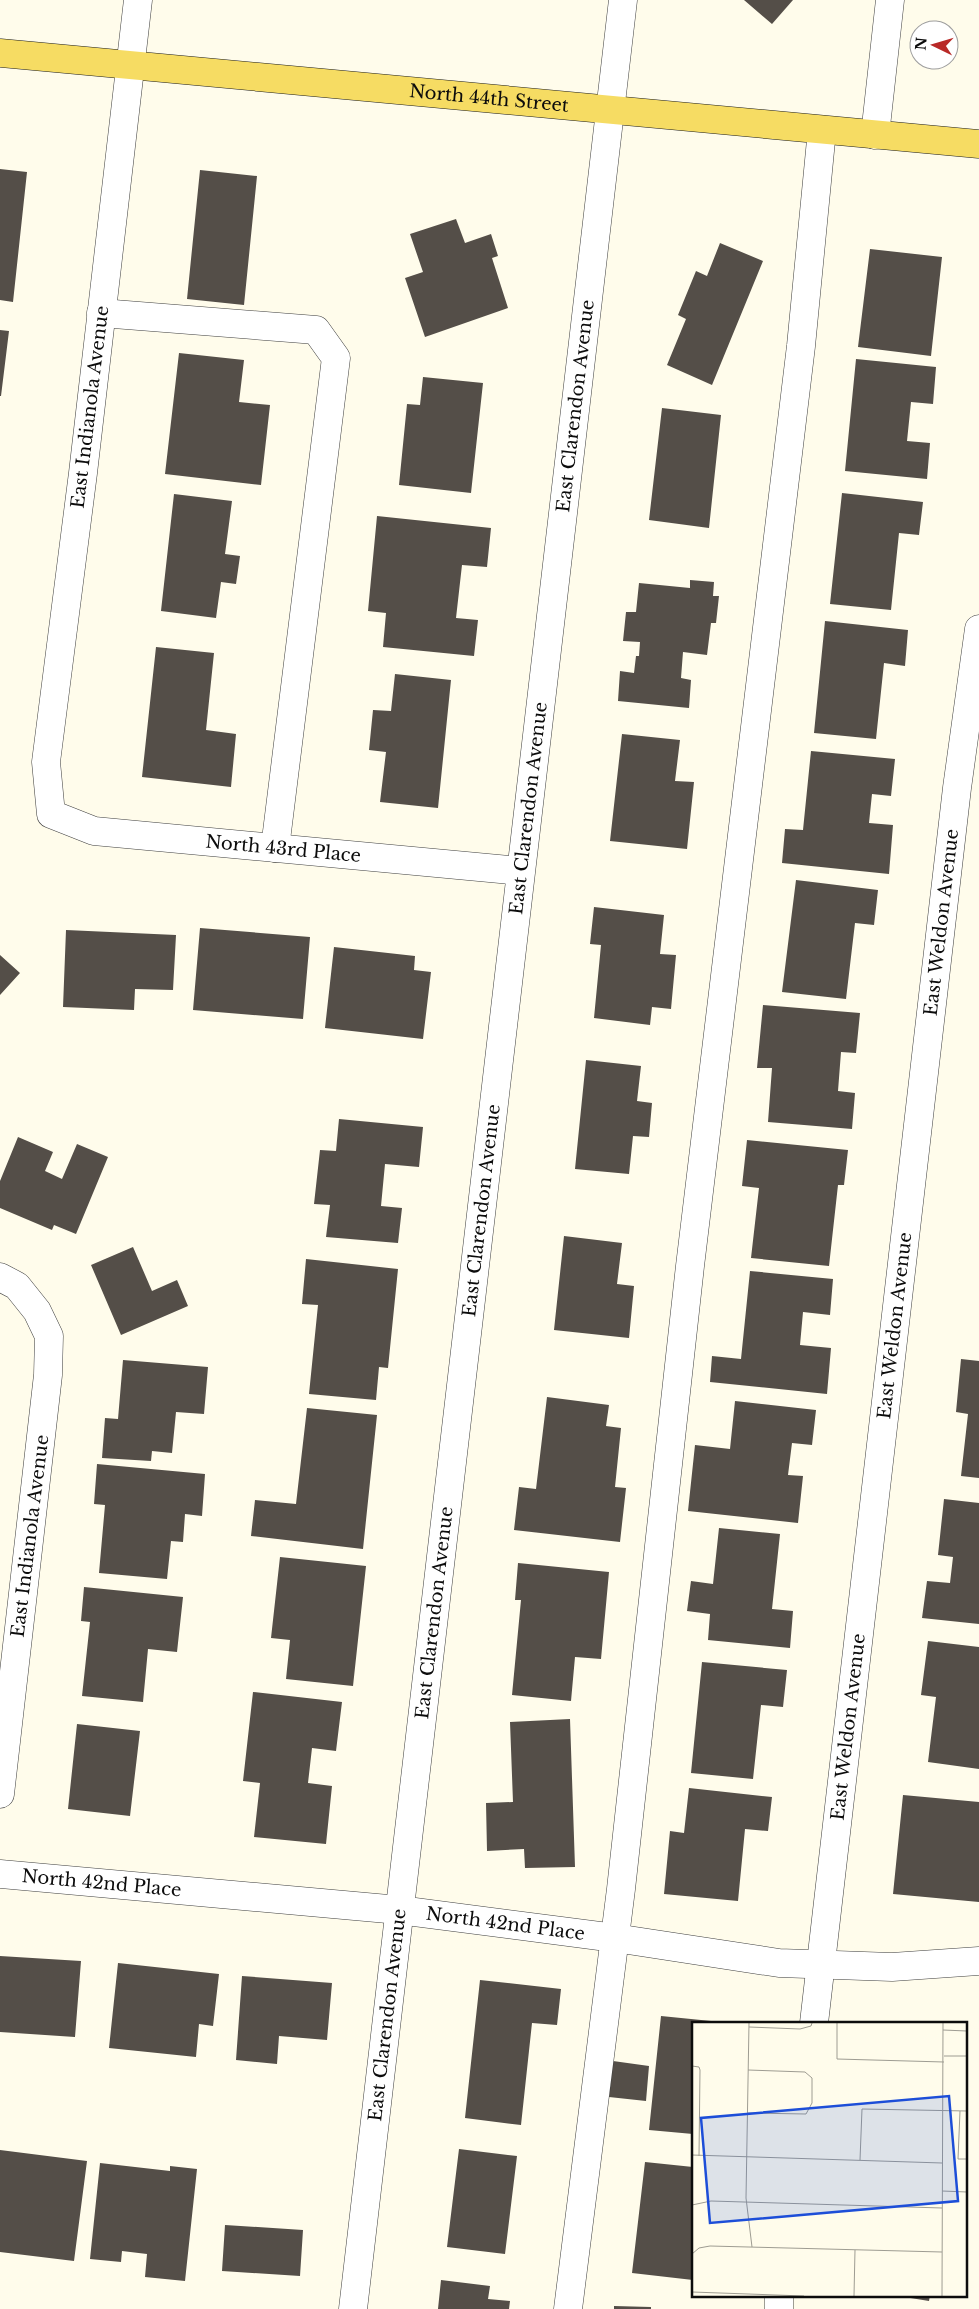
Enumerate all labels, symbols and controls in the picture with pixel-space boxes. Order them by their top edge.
north arrow [909,20,959,70]
text: N [912,37,931,51]
street label: North 44th Street [408,80,570,117]
street label: East Clarendon Avenue [552,298,599,514]
street label: East Indianola Avenue [67,304,113,510]
street label: East Clarendon Avenue [505,701,552,916]
street label: East Weldon Avenue [920,828,963,1017]
street label: North 43rd Place [204,831,362,867]
street label: East Clarendon Avenue [458,1103,505,1318]
street label: East Weldon Avenue [873,1231,916,1420]
street label: East Indianola Avenue [7,1433,53,1639]
street label: East Clarendon Avenue [411,1505,458,1720]
street label: East Weldon Avenue [827,1632,870,1822]
street label: North 42nd Place [21,1865,182,1901]
street label: North 42nd Place [425,1903,586,1945]
street label: East Clarendon Avenue [364,1907,411,2123]
inset map [692,2022,966,2296]

